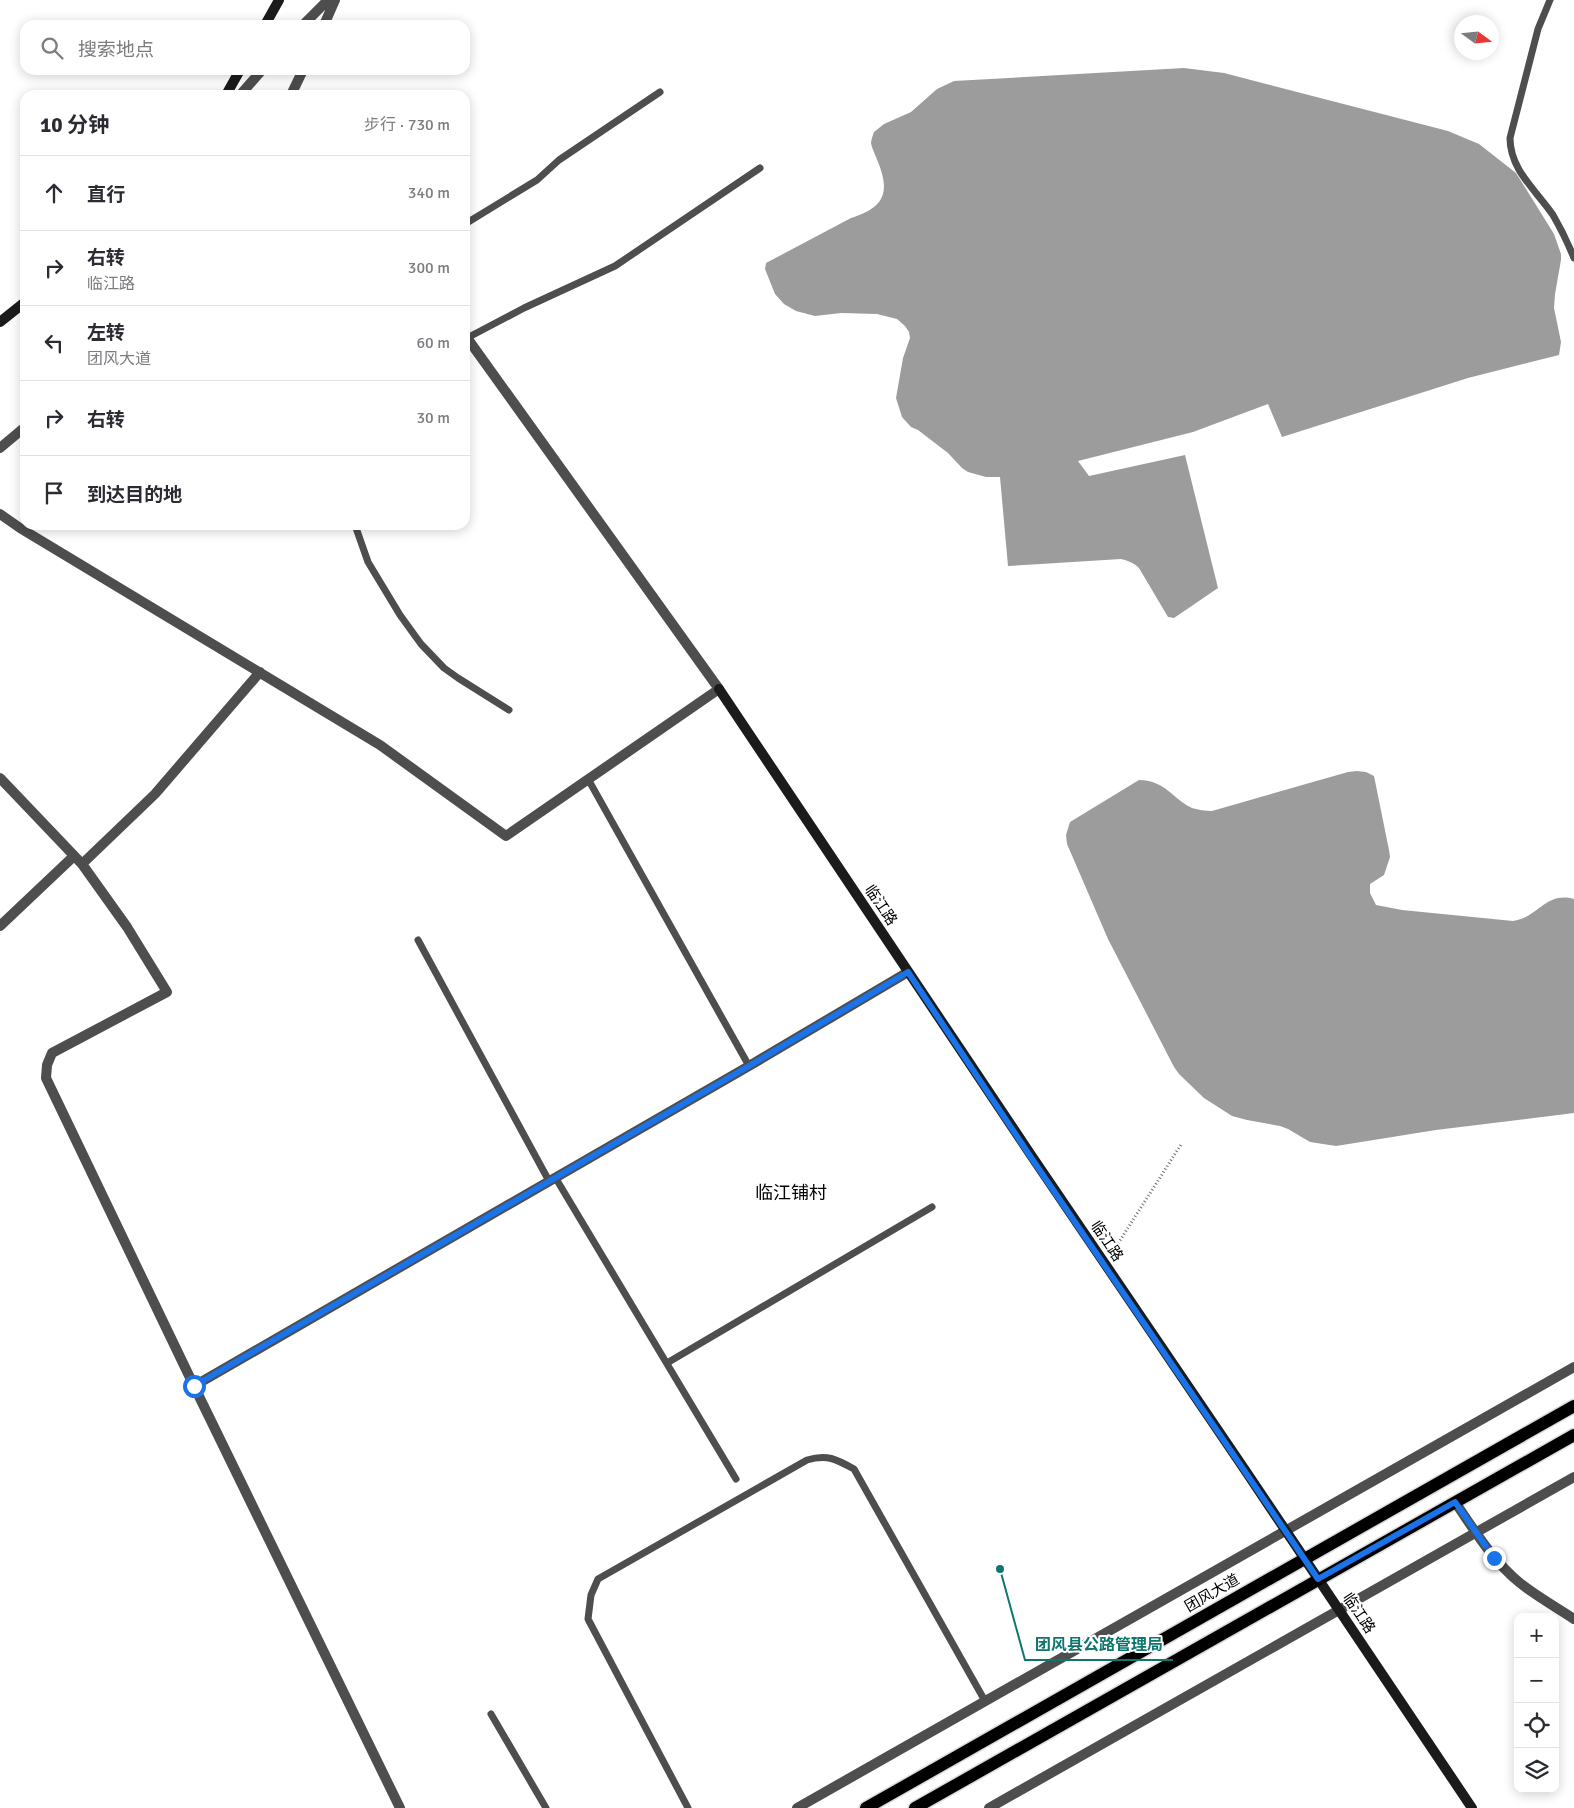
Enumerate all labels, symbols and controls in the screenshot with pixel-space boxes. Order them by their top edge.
north arrow [1454,15,1499,60]
search box [20,20,470,75]
icon: search [38,34,66,62]
text: 搜索地点 [78,38,154,62]
text: 10 分钟 [40,112,109,138]
text: 步行 · 730 m [364,115,450,135]
icon: ahead [40,179,68,207]
text: 直行 [87,183,125,207]
text: 340 m [408,183,450,203]
text: 右转 [87,246,125,270]
icon: right [40,254,68,282]
text: 300 m [408,258,450,278]
text: 临江路 [87,274,135,294]
text: 左转 [87,321,125,345]
icon: left [40,329,68,357]
text: 60 m [416,333,450,353]
text: 团风大道 [87,349,151,369]
icon: right [40,404,68,432]
text: 右转 [87,408,125,432]
text: 30 m [416,408,450,428]
icon: arrive [40,479,68,507]
text: 到达目的地 [87,483,182,507]
street label: 临江路 [861,881,901,929]
district label: 临江铺村 [755,1182,827,1204]
street label: 临江路 [1087,1217,1127,1265]
route start [183,1375,206,1398]
route end [1483,1547,1506,1570]
street label: 团风大道 [1182,1570,1242,1616]
street label: 临江路 [1339,1589,1379,1637]
map controls [1514,1613,1559,1793]
button: + [1514,1613,1559,1658]
callout: 团风县公路管理局 [1025,1629,1173,1660]
text: 团风县公路管理局 [1035,1635,1163,1655]
button: − [1514,1658,1559,1703]
button: locate [1514,1703,1559,1748]
button: layers [1514,1748,1559,1793]

